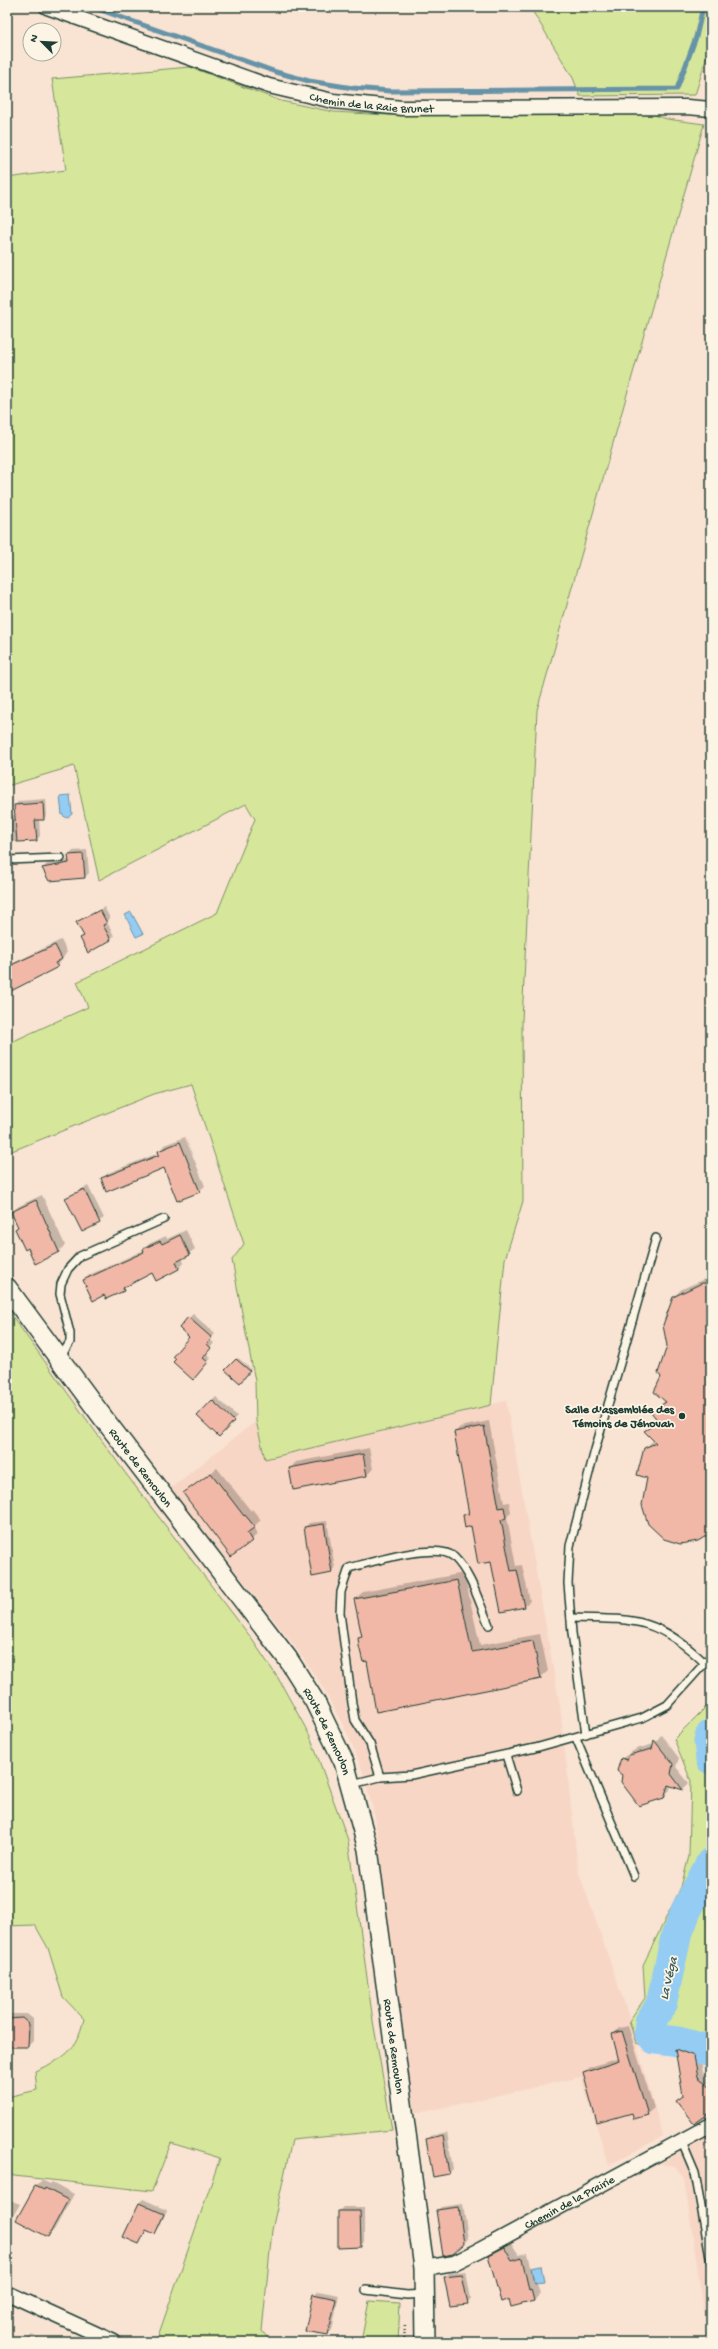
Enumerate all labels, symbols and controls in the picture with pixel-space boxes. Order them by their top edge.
north arrow [22,22,62,62]
text: N [28,33,42,44]
street label: Chemin de la Raie Brunet [308,91,435,117]
place label: Salle d'assemblée des Témoins de Jéhovah [565,1404,675,1432]
marker: Salle d'assemblée des Témoins de Jéhovah [677,1411,687,1421]
street label: Route de Remoulon [105,1426,174,1511]
street label: Route de Remoulon [299,1686,352,1777]
water label: La Véga [657,1955,682,2001]
street label: Route de Remoulon [379,1998,406,2095]
street label: Chemin de la Prairie [523,2173,618,2233]

